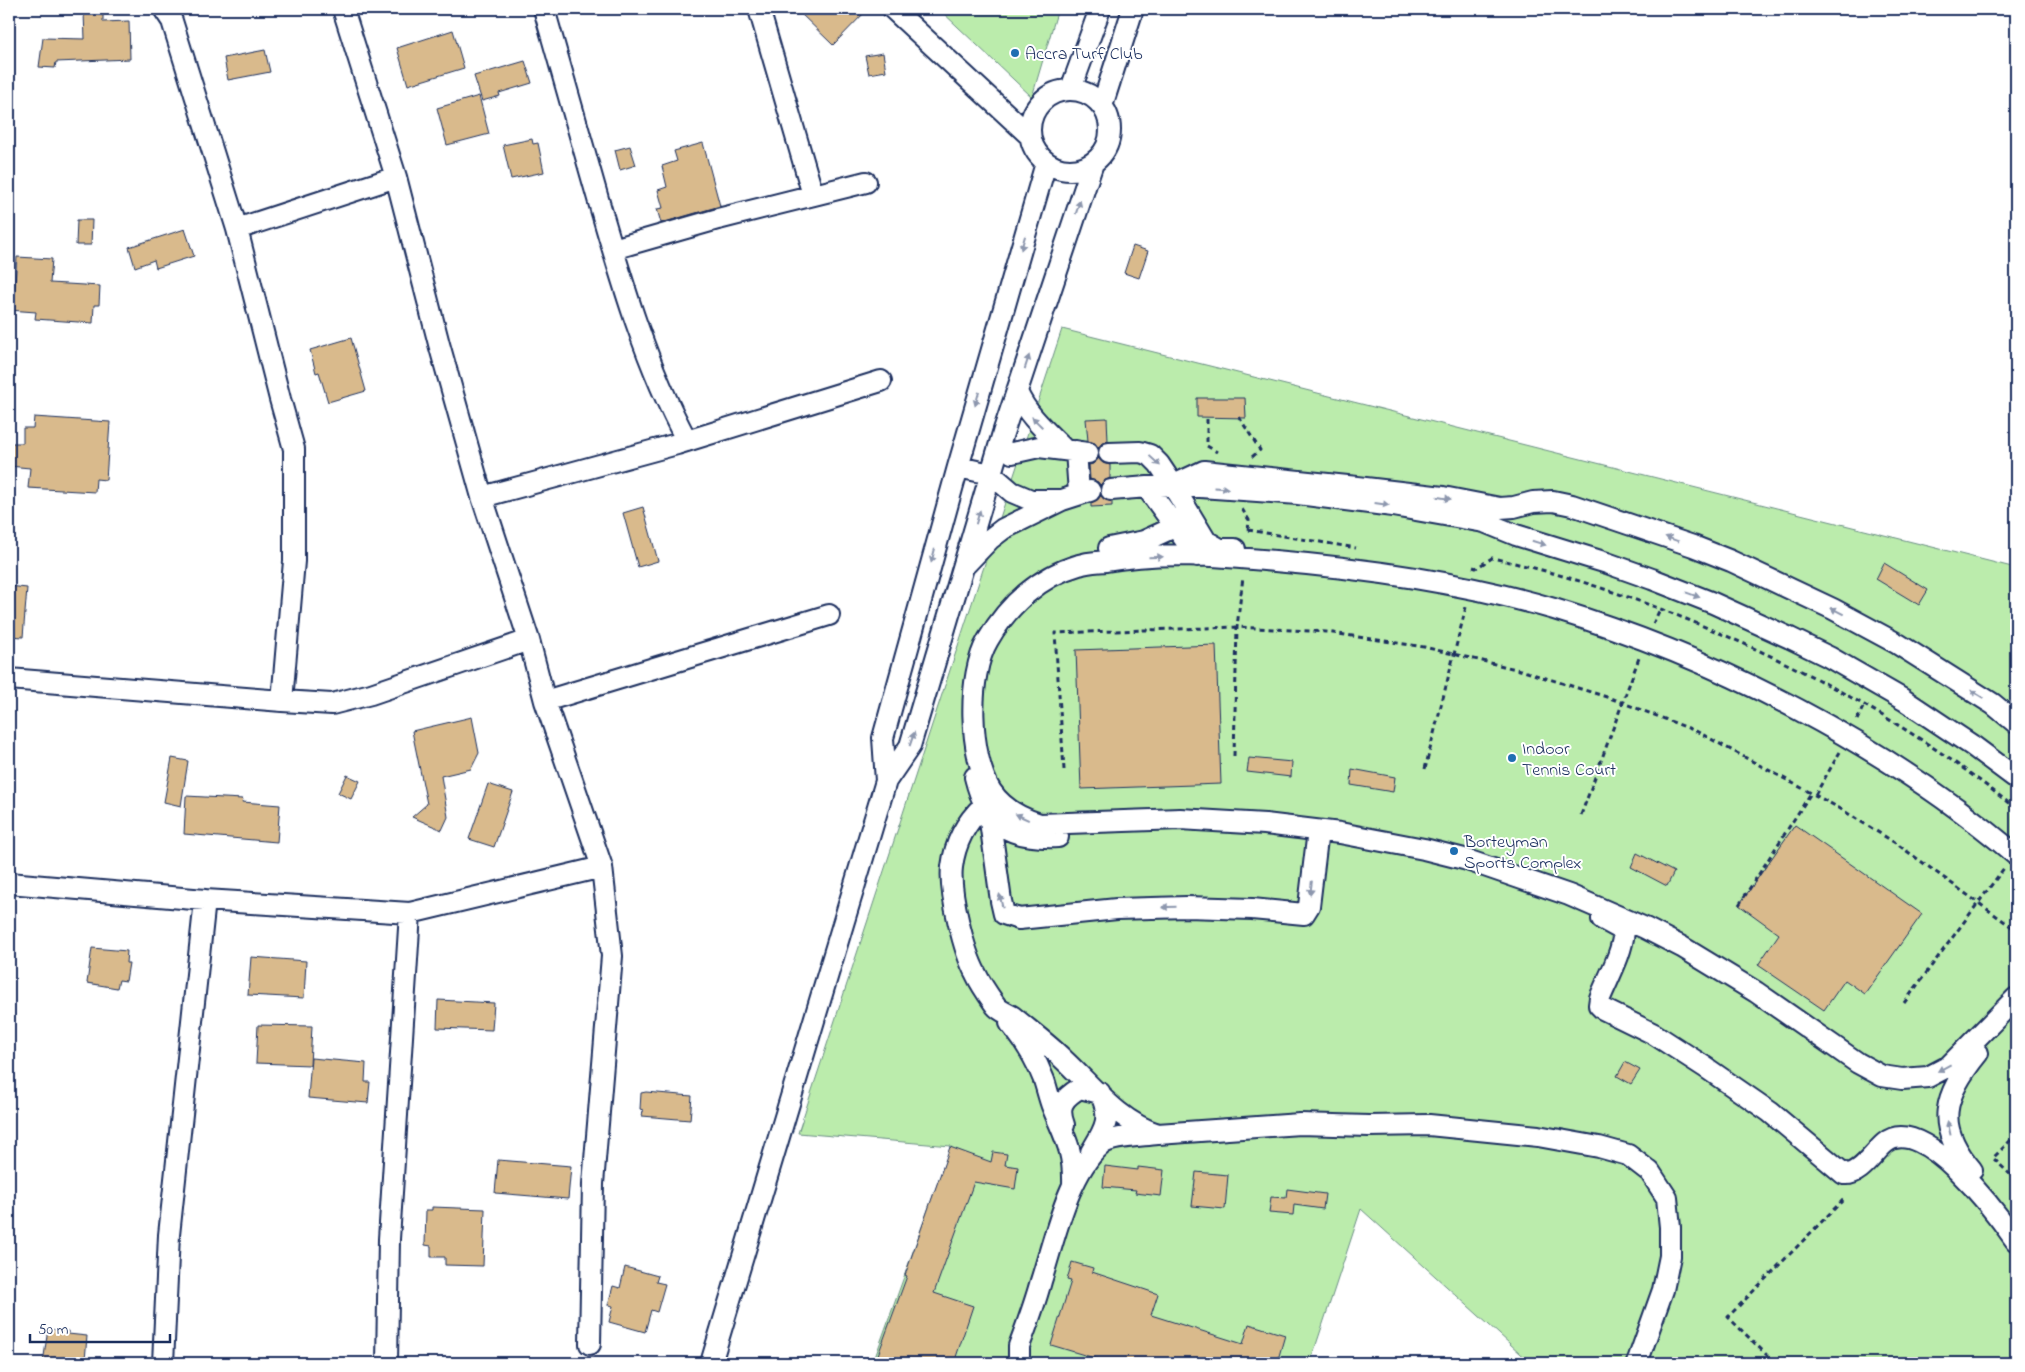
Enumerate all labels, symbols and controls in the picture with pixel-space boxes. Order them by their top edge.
place label: Accra Turf Club [1025,42,1143,68]
marker: Accra Turf Club [1009,47,1021,59]
one-way arrow [1075,200,1082,215]
one-way arrow [1018,236,1026,251]
one-way arrow [1023,354,1031,369]
one-way arrow [973,392,981,407]
one-way arrow [1031,417,1043,429]
one-way arrow [1148,455,1160,467]
one-way arrow [1213,485,1229,493]
one-way arrow [1436,494,1452,502]
one-way arrow [1375,501,1391,509]
one-way arrow [974,509,982,524]
one-way arrow [1665,535,1680,542]
one-way arrow [1532,539,1547,547]
one-way arrow [929,548,937,563]
one-way arrow [1148,553,1164,561]
one-way arrow [1686,591,1701,599]
one-way arrow [1830,607,1844,615]
one-way arrow [1971,689,1984,698]
one-way arrow [909,732,916,747]
place label: Indoor Tennis Court [1522,737,1616,784]
marker: Indoor Tennis Court [1506,752,1518,764]
one-way arrow [1015,813,1029,821]
place label: Borteyman Sports Complex [1463,830,1582,877]
marker: Borteyman Sports Complex [1448,845,1460,857]
one-way arrow [1307,880,1315,896]
one-way arrow [997,894,1005,909]
one-way arrow [1161,903,1177,911]
one-way arrow [1937,1064,1951,1073]
one-way arrow [1944,1120,1952,1136]
scale bar [30,1312,170,1344]
text: 50 m [38,1319,69,1341]

